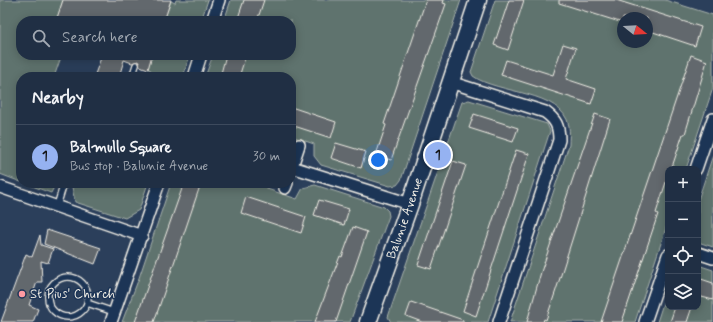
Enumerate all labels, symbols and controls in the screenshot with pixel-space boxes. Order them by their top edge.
north arrow [617,12,653,48]
search box [16,16,296,60]
icon: search [30,27,52,49]
text: Search here [62,28,138,48]
text: Nearby [32,87,84,109]
text: Balmullo Square [70,138,172,158]
pin: 1 [425,140,451,170]
text: 1 [42,148,48,165]
text: 30 m [253,148,280,165]
your location [368,150,388,170]
text: Bus stop · Balunie Avenue [70,158,208,175]
map controls [665,166,701,310]
button: + [665,166,701,202]
street label: Balunie Avenue [383,175,427,261]
button: − [665,202,701,238]
button: locate [665,238,701,274]
button: layers [665,274,701,310]
place label: St Pius' Church [30,286,115,303]
marker: St Pius' Church [17,289,27,299]

